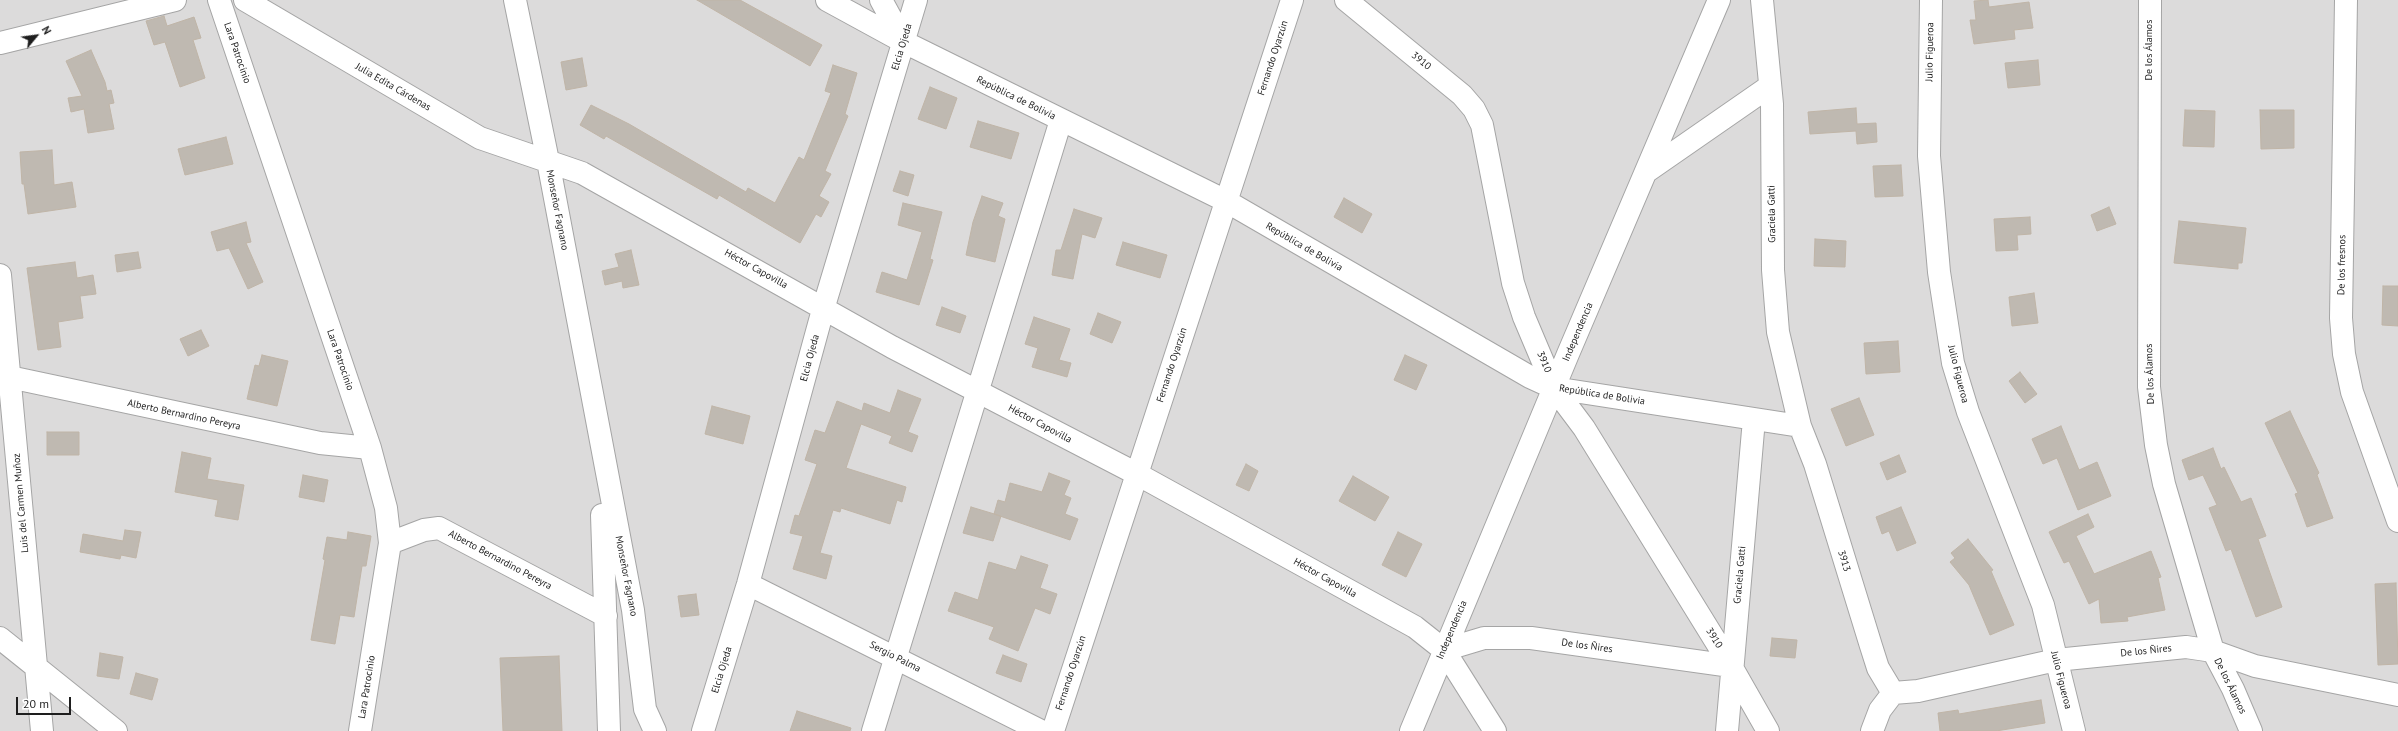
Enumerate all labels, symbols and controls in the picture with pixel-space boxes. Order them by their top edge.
north arrow [16,16,56,56]
street label: Fernando Oyarzún [1255,19,1291,97]
street label: De los Álamos [2143,20,2155,80]
street label: Lara Patrocinio [221,21,253,85]
street label: Elcia Ojeda [889,22,915,72]
street label: Julio Figueroa [1923,22,1937,82]
text: N [39,24,54,37]
street label: 3910 [1409,49,1433,73]
street label: Julia Edita Cárdenas [353,61,433,113]
street label: República de Bolivia [974,74,1058,122]
street label: Monseñor Fagnano [543,169,571,251]
street label: Graciela Gatti [1765,185,1779,243]
street label: República de Bolivia [1263,220,1345,274]
street label: De los fresnos [2335,235,2349,295]
street label: Héctor Capovilla [722,247,790,291]
street label: Independencia [1560,301,1596,363]
street label: Fernando Oyarzún [1154,326,1190,404]
street label: Lara Patrocinio [324,328,356,392]
street label: Elcia Ojeda [798,333,822,383]
street label: De los Álamos [2143,343,2157,405]
street label: Julio Figueroa [1945,344,1971,404]
street label: 3910 [1534,350,1554,374]
street label: República de Bolivia [1558,382,1646,408]
street label: Alberto Bernardino Pereyra [126,397,242,433]
street label: Héctor Capovilla [1006,402,1074,446]
street label: Luis del Carmen Muñoz [11,453,31,553]
street label: Alberto Bernardino Pereyra [446,528,554,592]
street label: Monseñor Fagnano [612,535,640,617]
street label: Graciela Gatti [1732,546,1748,604]
street label: 3913 [1835,549,1853,573]
street label: Héctor Capovilla [1291,556,1359,600]
street label: Independencia [1434,599,1470,661]
street label: 3910 [1703,626,1725,650]
street label: Fernando Oyarzún [1053,634,1089,712]
street label: De los Ñires [1561,636,1613,656]
street label: Sergio Palma [867,639,923,675]
street label: De los Ñires [2120,642,2172,660]
street label: Elcia Ojeda [709,645,735,695]
street label: Julio Figueroa [2048,650,2074,710]
street label: Lara Patrocinio [356,654,378,720]
street label: De los Álamos [2211,656,2249,716]
scale bar [18,689,73,715]
text: 20 m [23,696,49,711]

